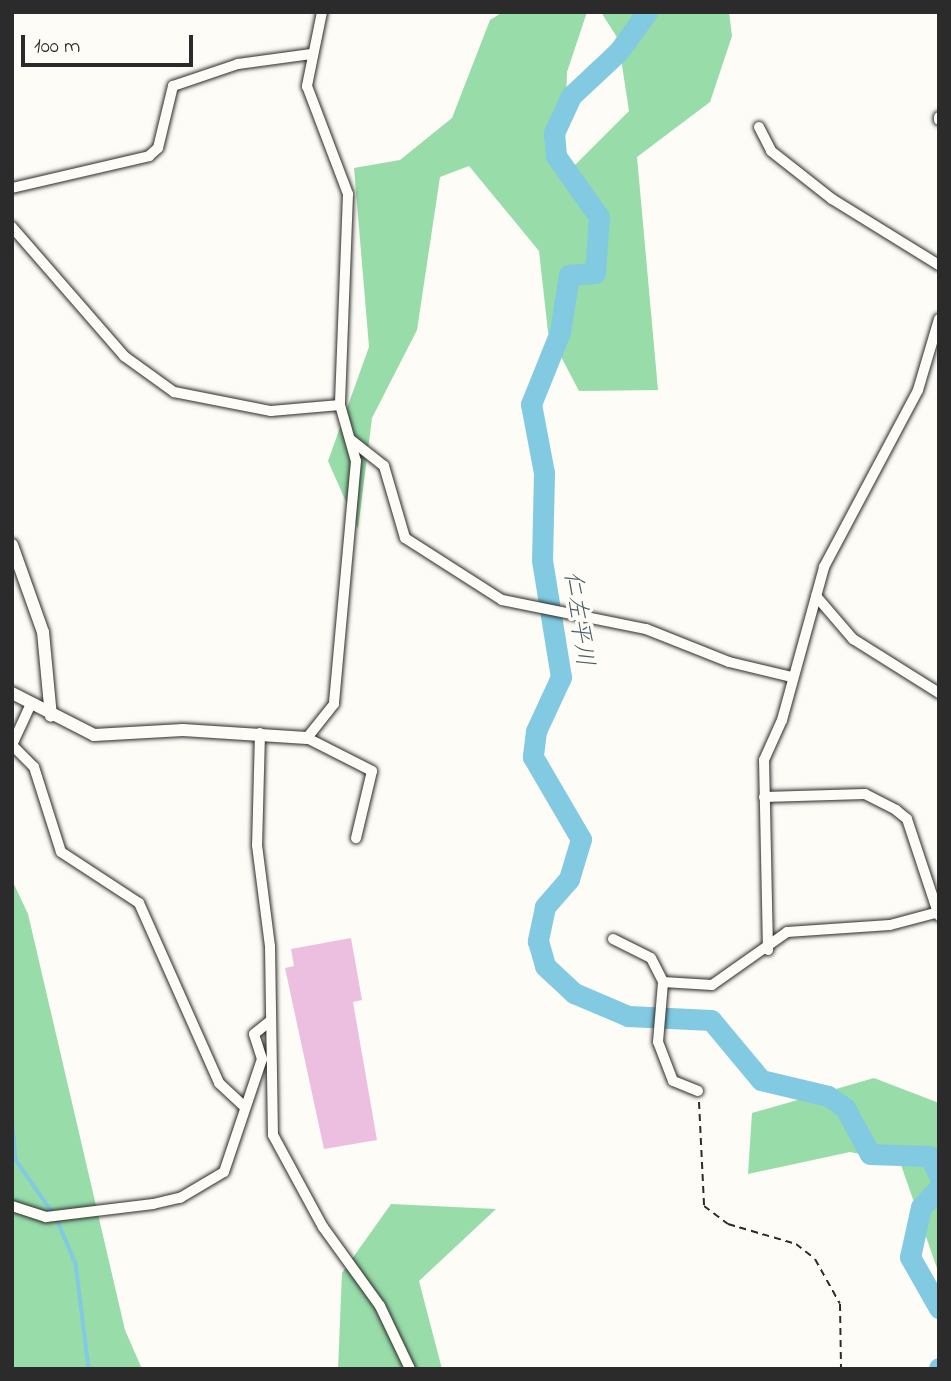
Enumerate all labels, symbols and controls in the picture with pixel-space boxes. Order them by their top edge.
scale bar [24,21,196,65]
text: 100 m [34,32,80,62]
water label: 仁左平川 [556,569,598,669]

